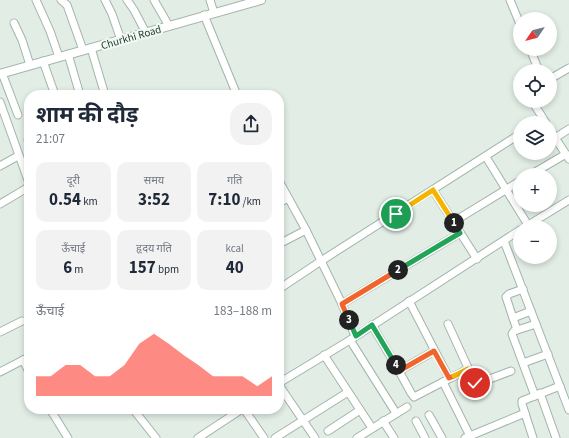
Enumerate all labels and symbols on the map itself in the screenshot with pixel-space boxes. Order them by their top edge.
north arrow [513,12,557,56]
street label: Churkhi Road [99,22,163,53]
pin [379,197,413,231]
pin: 1 [444,213,464,233]
pin: 2 [388,260,408,280]
pin: 3 [339,310,359,330]
pin: 4 [386,355,406,375]
pin [458,366,492,400]

